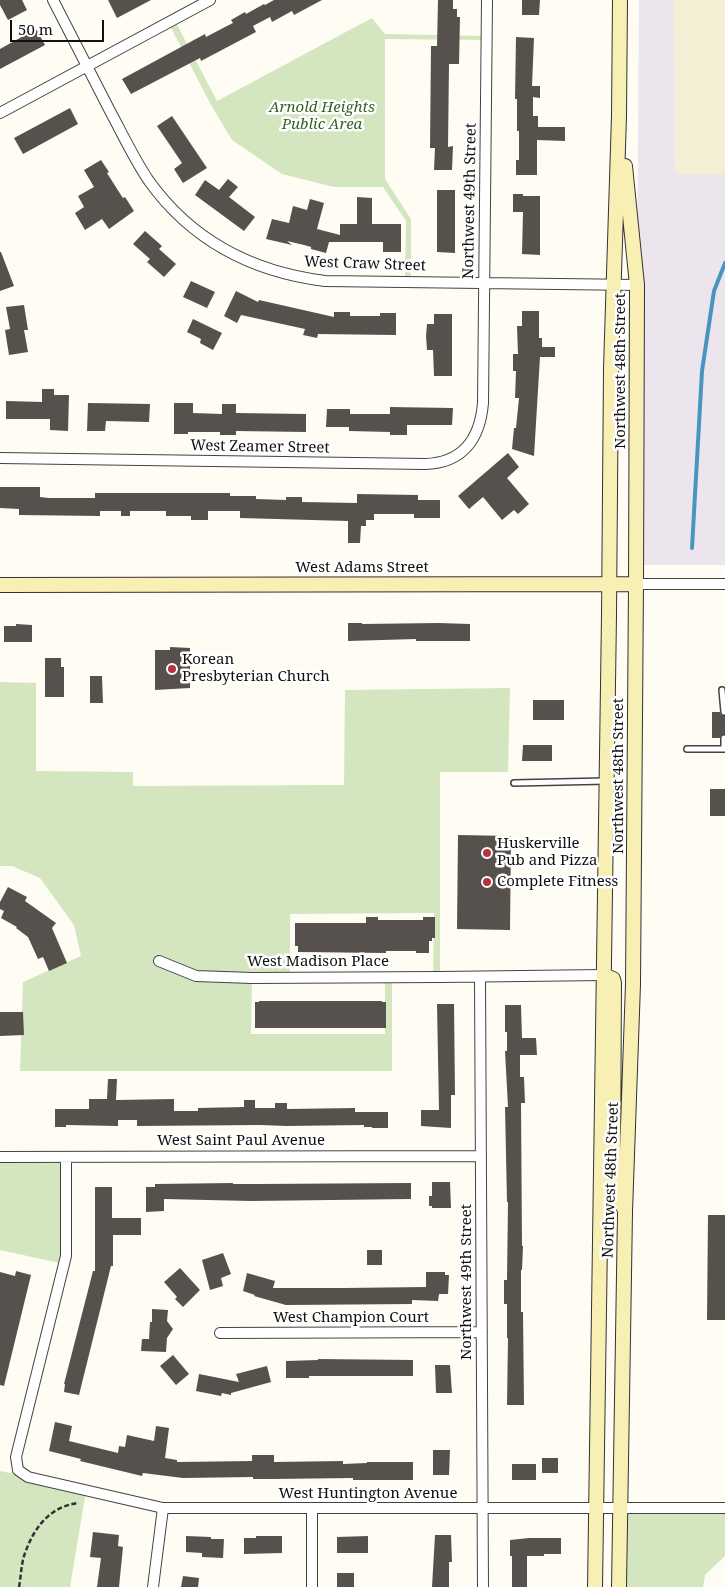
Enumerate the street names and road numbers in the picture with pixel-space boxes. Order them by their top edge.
street label: Northwest 49th Street [460,123,480,279]
street label: West Craw Street [304,253,426,275]
street label: Northwest 48th Street [612,293,630,449]
street label: West Zeamer Street [190,437,330,457]
street label: West Adams Street [295,559,429,577]
street label: Northwest 48th Street [610,698,628,854]
street label: West Madison Place [247,953,389,971]
street label: Northwest 48th Street [599,1102,623,1258]
street label: West Saint Paul Avenue [157,1132,325,1150]
street label: Northwest 49th Street [458,1204,476,1360]
street label: West Champion Court [273,1309,429,1327]
street label: West Huntington Avenue [279,1485,457,1503]

